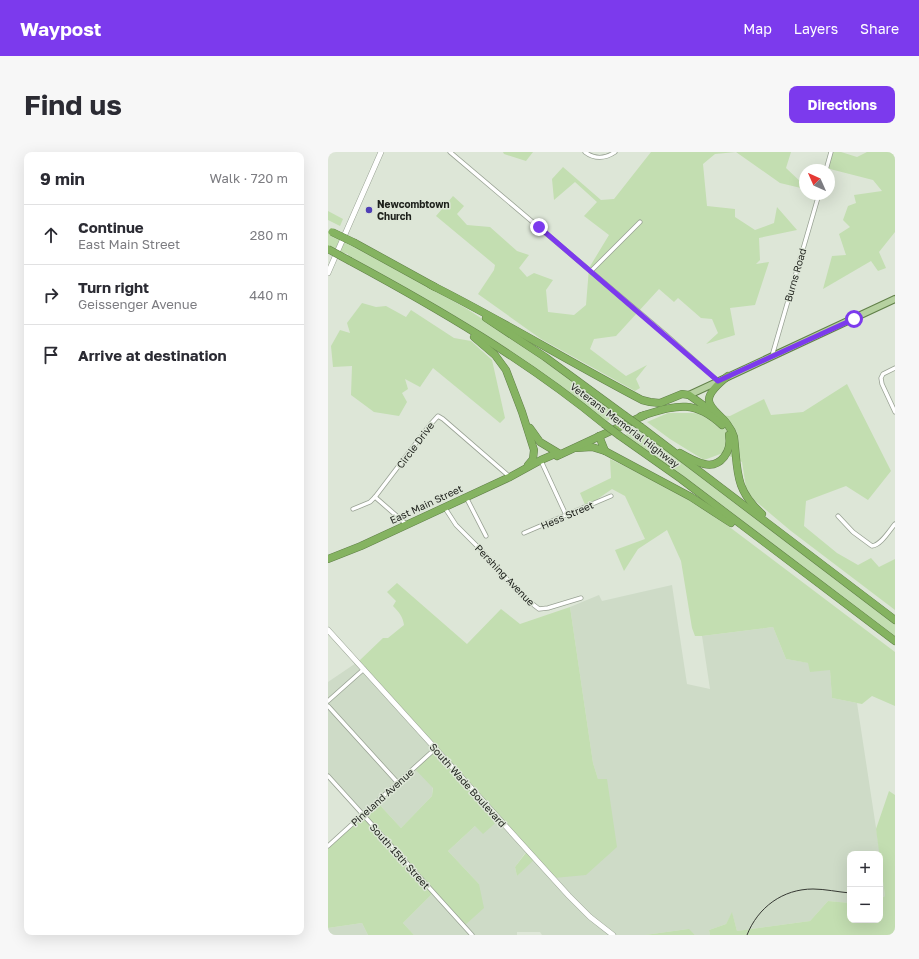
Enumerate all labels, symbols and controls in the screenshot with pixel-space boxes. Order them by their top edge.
text: Waypost [20,17,101,40]
text: Map [743,20,772,37]
text: Layers [794,20,838,37]
text: Share [860,20,899,37]
button: Directions [789,86,895,123]
text: Find us [24,88,122,121]
north arrow [799,164,835,200]
text: 9 min [40,168,85,189]
text: Walk · 720 m [210,170,288,186]
place label: Newcombtown Church [377,198,450,222]
marker: Newcombtown Church [364,205,374,215]
text: Continue [78,218,144,236]
route end [530,218,548,236]
icon: ahead [40,224,62,246]
text: 280 m [250,227,288,243]
text: East Main Street [78,236,180,252]
street label: Burns Road [782,247,808,303]
text: Turn right [78,278,149,296]
icon: right [40,284,62,306]
text: 440 m [249,287,288,303]
text: Geissenger Avenue [78,296,197,312]
route start [845,310,863,328]
icon: arrive [40,344,62,366]
text: Arrive at destination [78,346,227,364]
street label: Veterans Memorial Highway [568,380,682,470]
street label: Circle Drive [394,419,436,471]
street label: East Main Street [388,482,464,526]
street label: Hess Street [539,499,595,531]
street label: Pershing Avenue [473,542,537,608]
street label: South Wade Boulevard [427,741,509,829]
street label: Pineland Avenue [348,766,416,828]
street label: South 15th Street [367,821,433,891]
map controls [847,851,883,923]
button: + [847,851,883,887]
button: − [847,887,883,923]

